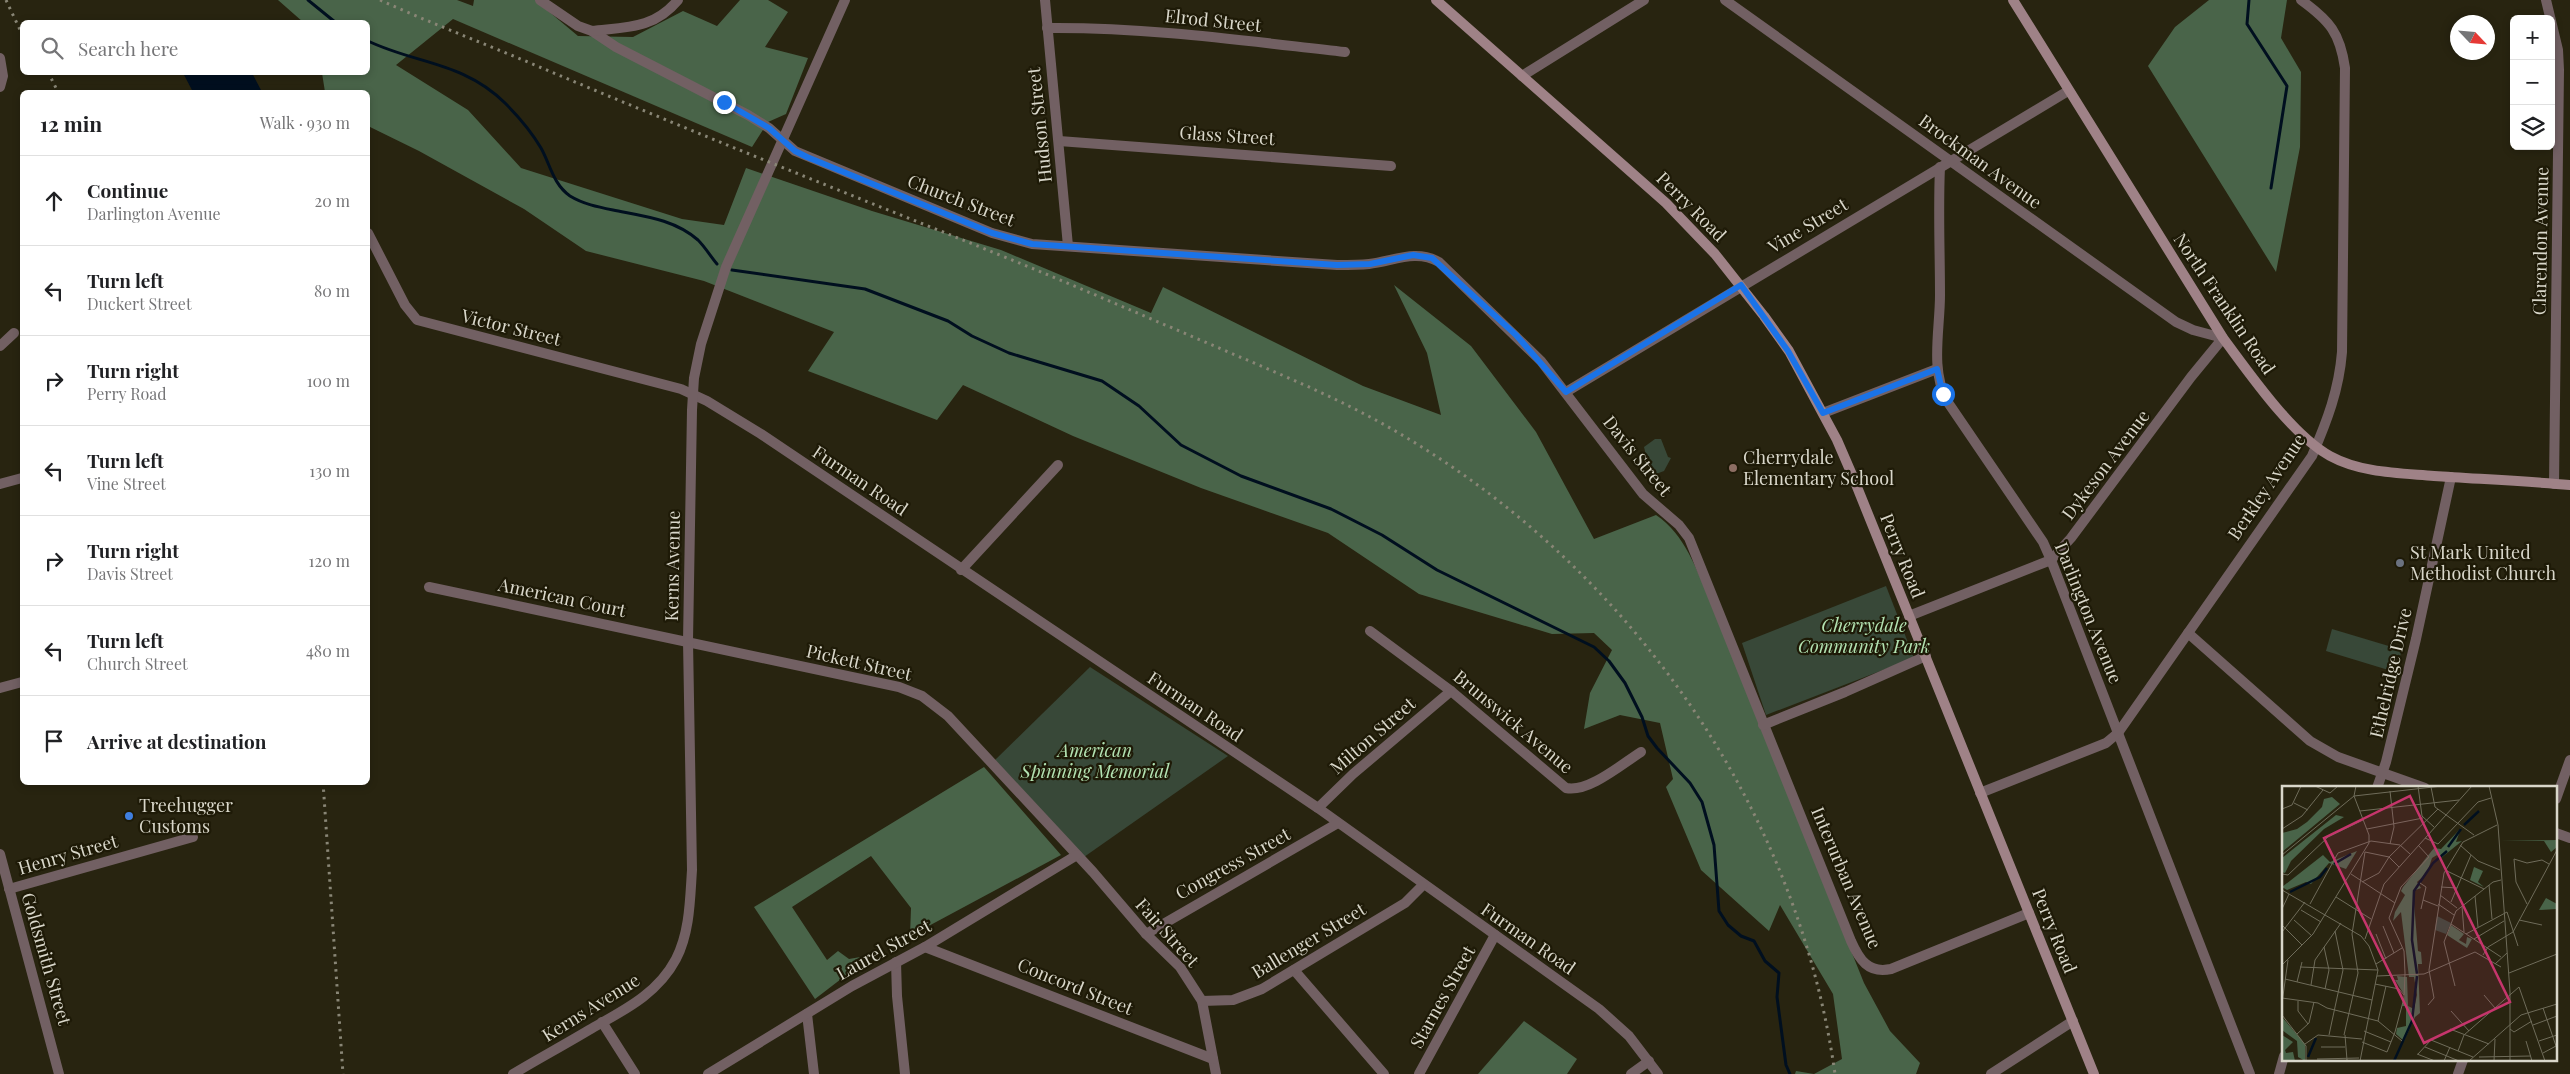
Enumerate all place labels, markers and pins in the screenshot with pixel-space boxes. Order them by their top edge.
place label: Cherrydale Elementary School [1743,445,1894,490]
marker: Cherrydale Elementary School [1727,462,1739,474]
place label: St Mark United Methodist Church [2410,540,2556,585]
marker: St Mark United Methodist Church [2394,557,2406,569]
place label: Treehugger Customs [139,793,233,838]
marker: Treehugger Customs [123,810,135,822]

